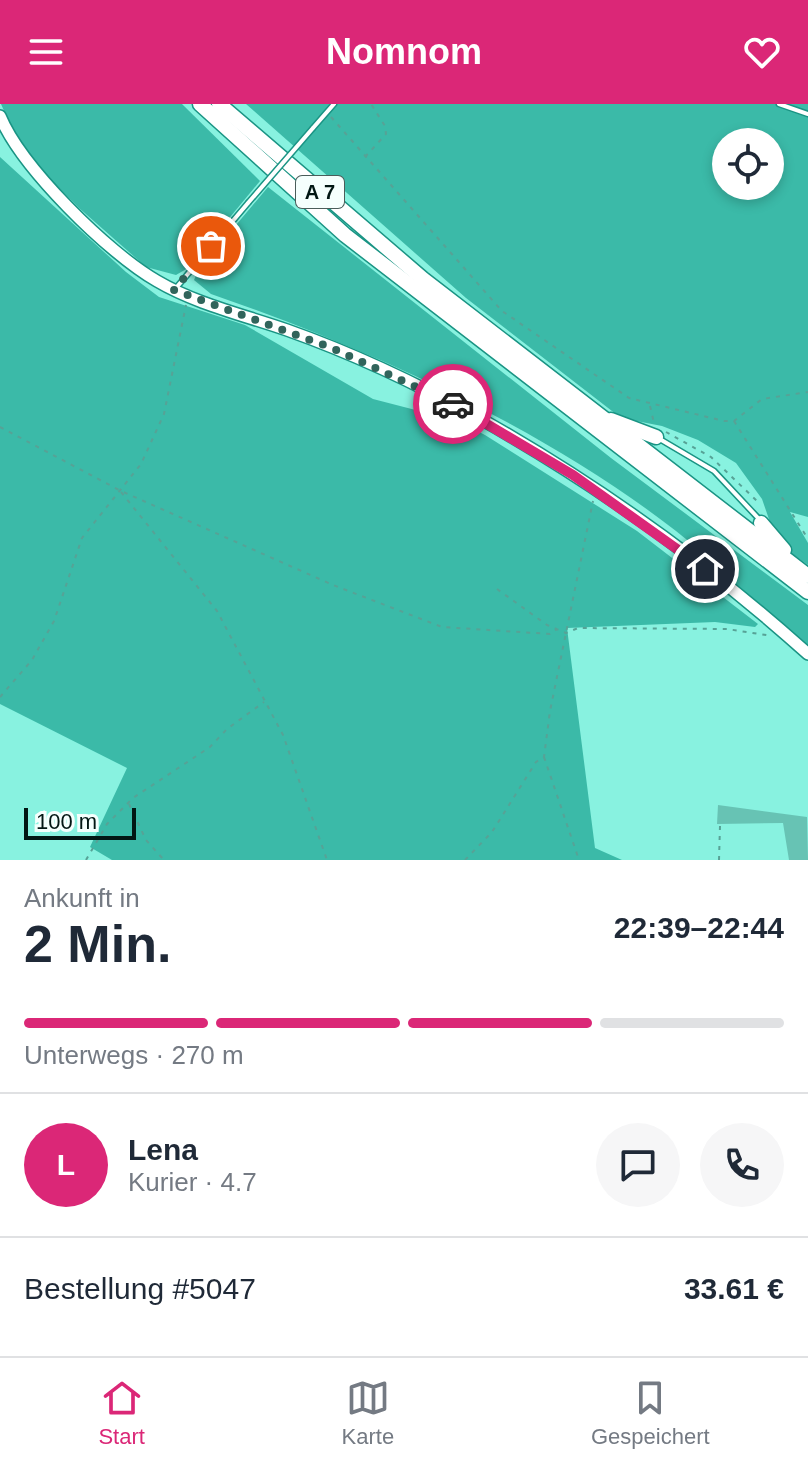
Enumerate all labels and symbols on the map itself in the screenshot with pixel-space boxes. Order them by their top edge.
road number: A 7 [296,176,344,208]
pin [177,212,245,280]
courier [413,364,493,444]
pin [671,535,739,603]
scale bar [24,804,136,840]

